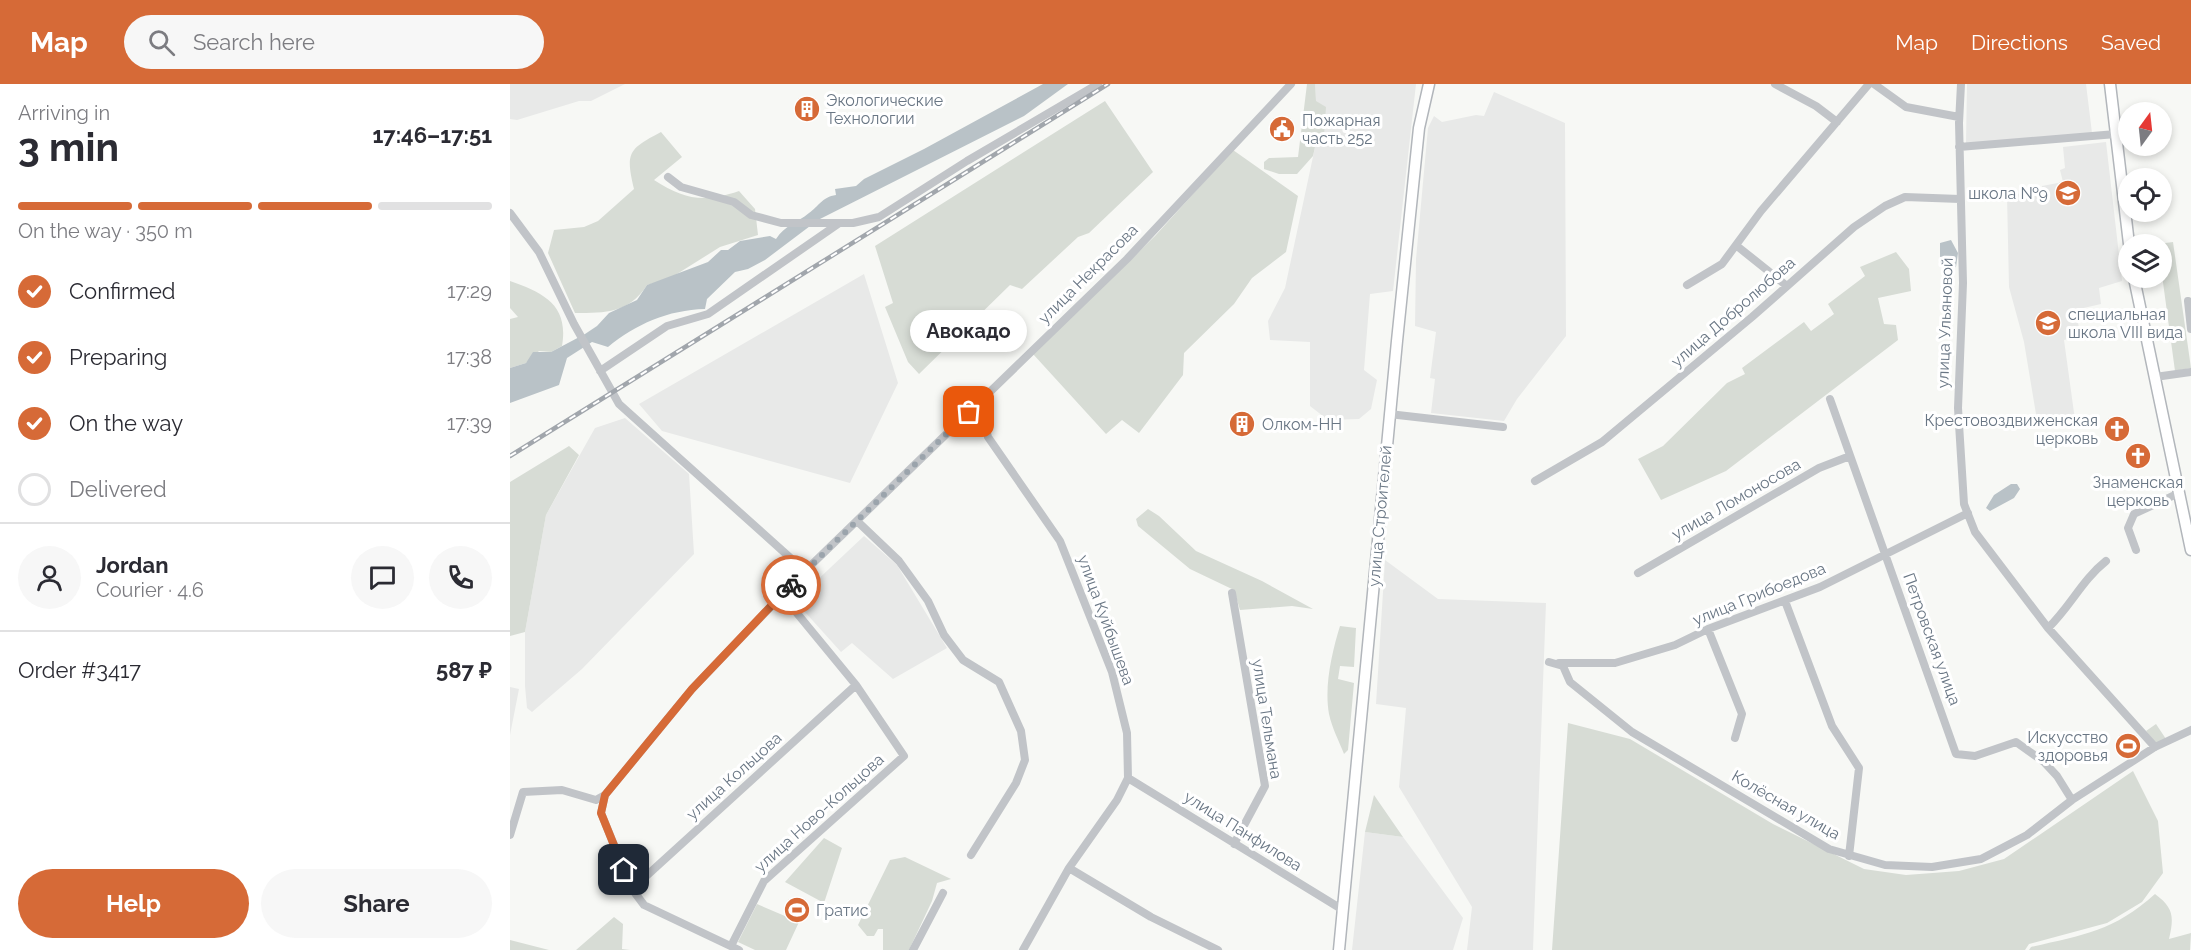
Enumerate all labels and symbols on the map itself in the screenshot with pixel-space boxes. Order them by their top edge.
place label: Экологические Технологии [826,91,943,128]
building icon: Экологические Технологии [792,94,822,124]
north arrow [2118,102,2172,156]
place label: Пожарная часть 252 [1302,111,1381,148]
public building icon: Пожарная часть 252 [1267,114,1297,144]
school or university icon: школа №9 [2053,178,2083,208]
place label: школа №9 [1968,184,2048,203]
street label: улица Некрасова [1034,220,1142,328]
street label: улица Добролюбова [1667,253,1799,371]
street label: улица Ульяновой [1933,257,1957,389]
place label: специальная школа VIII вида [2068,305,2183,342]
school or university icon: специальная школа VIII вида [2033,308,2063,338]
callout: Авокадо [910,310,1028,352]
pin [943,386,994,437]
building icon: Олком-НН [1227,409,1257,439]
place label: Крестовоздвиженская церковь [1924,411,2098,448]
church icon: Крестовоздвиженская церковь [2102,414,2132,444]
place label: Олком-НН [1262,415,1342,434]
church icon: Знаменская церковь [2123,441,2153,471]
street label: улица Строителей [1364,445,1396,587]
street label: улица Ломоносова [1668,454,1804,544]
place label: Знаменская церковь [2093,473,2183,510]
street label: улица Куйбышева [1074,552,1138,688]
courier [761,555,821,615]
street label: улица Грибоедова [1690,559,1828,629]
street label: Петровская улица [1899,570,1965,708]
street label: улица Тельмана [1248,658,1286,780]
street label: улица Кольцова [682,728,786,824]
place label: Искусство здоровья [2027,728,2108,765]
sports icon: Искусство здоровья [2113,731,2143,761]
street label: улица Ново-Кольцова [750,750,888,876]
street label: Колёсная улица [1729,766,1843,844]
street label: улица Панфилова [1181,787,1305,875]
pin [598,844,649,895]
sports icon: Гратис [782,895,812,925]
place label: Гратис [816,901,869,920]

